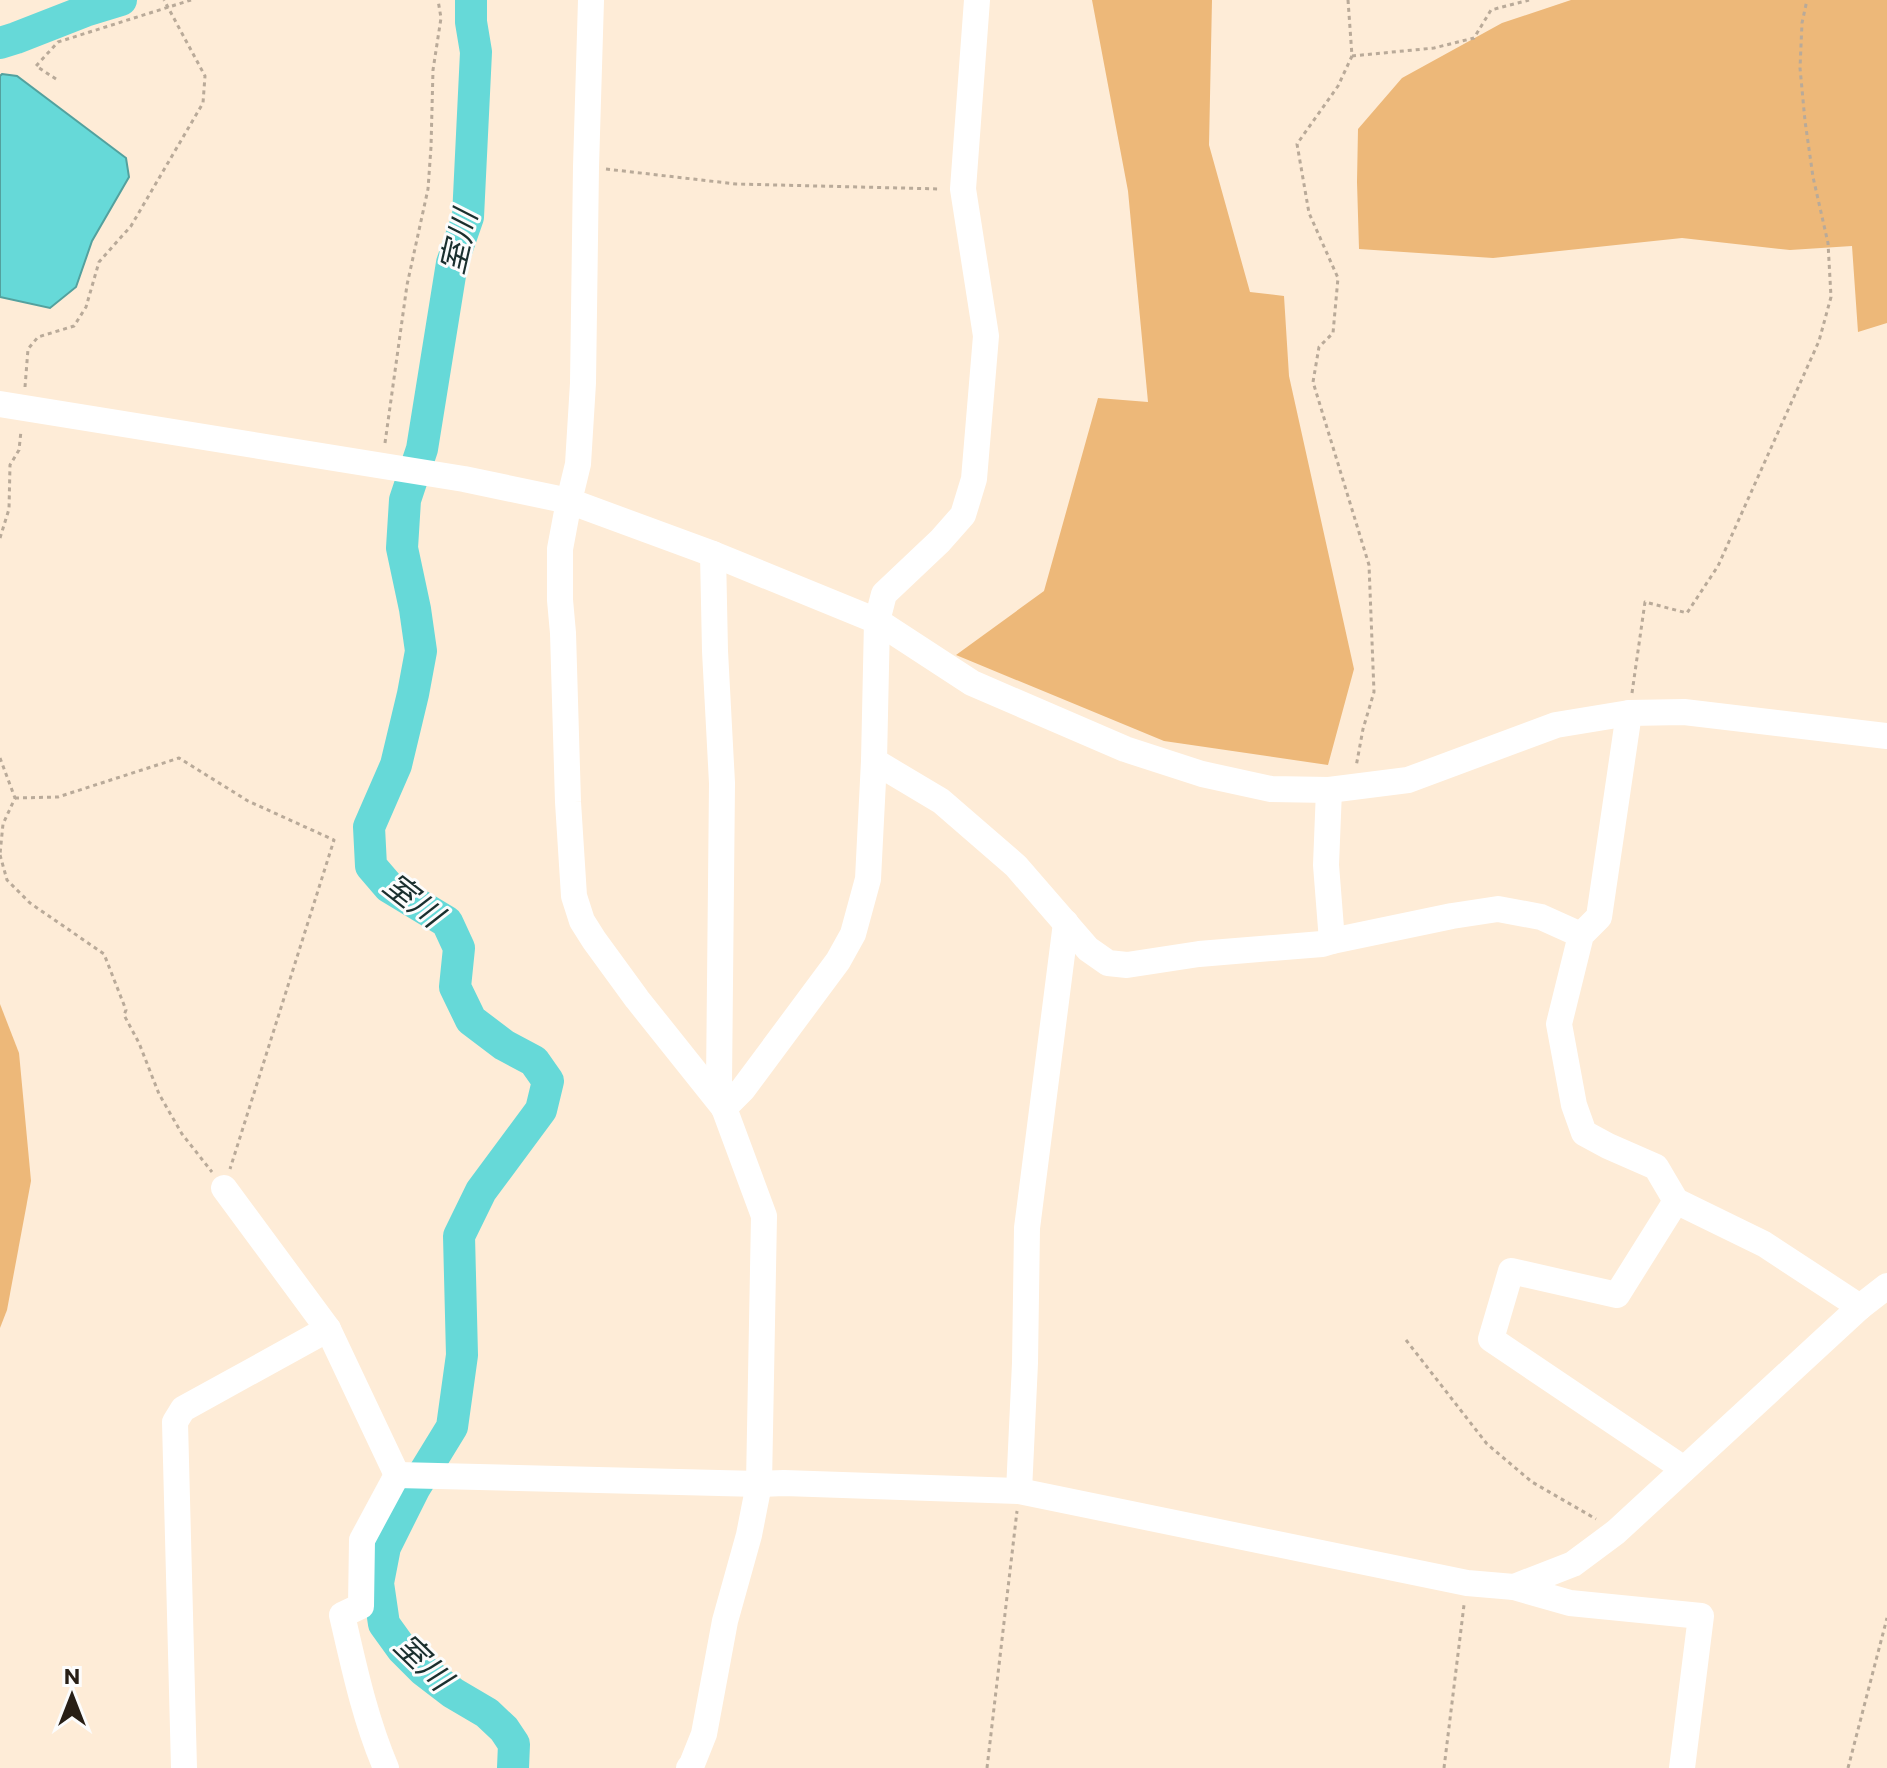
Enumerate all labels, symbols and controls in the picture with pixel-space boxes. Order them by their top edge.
water label: 室川 [430,203,484,277]
water label: 室川 [377,863,454,936]
water label: 室川 [387,1624,463,1699]
north arrow [32,1656,112,1736]
text: N [64,1662,80,1689]

